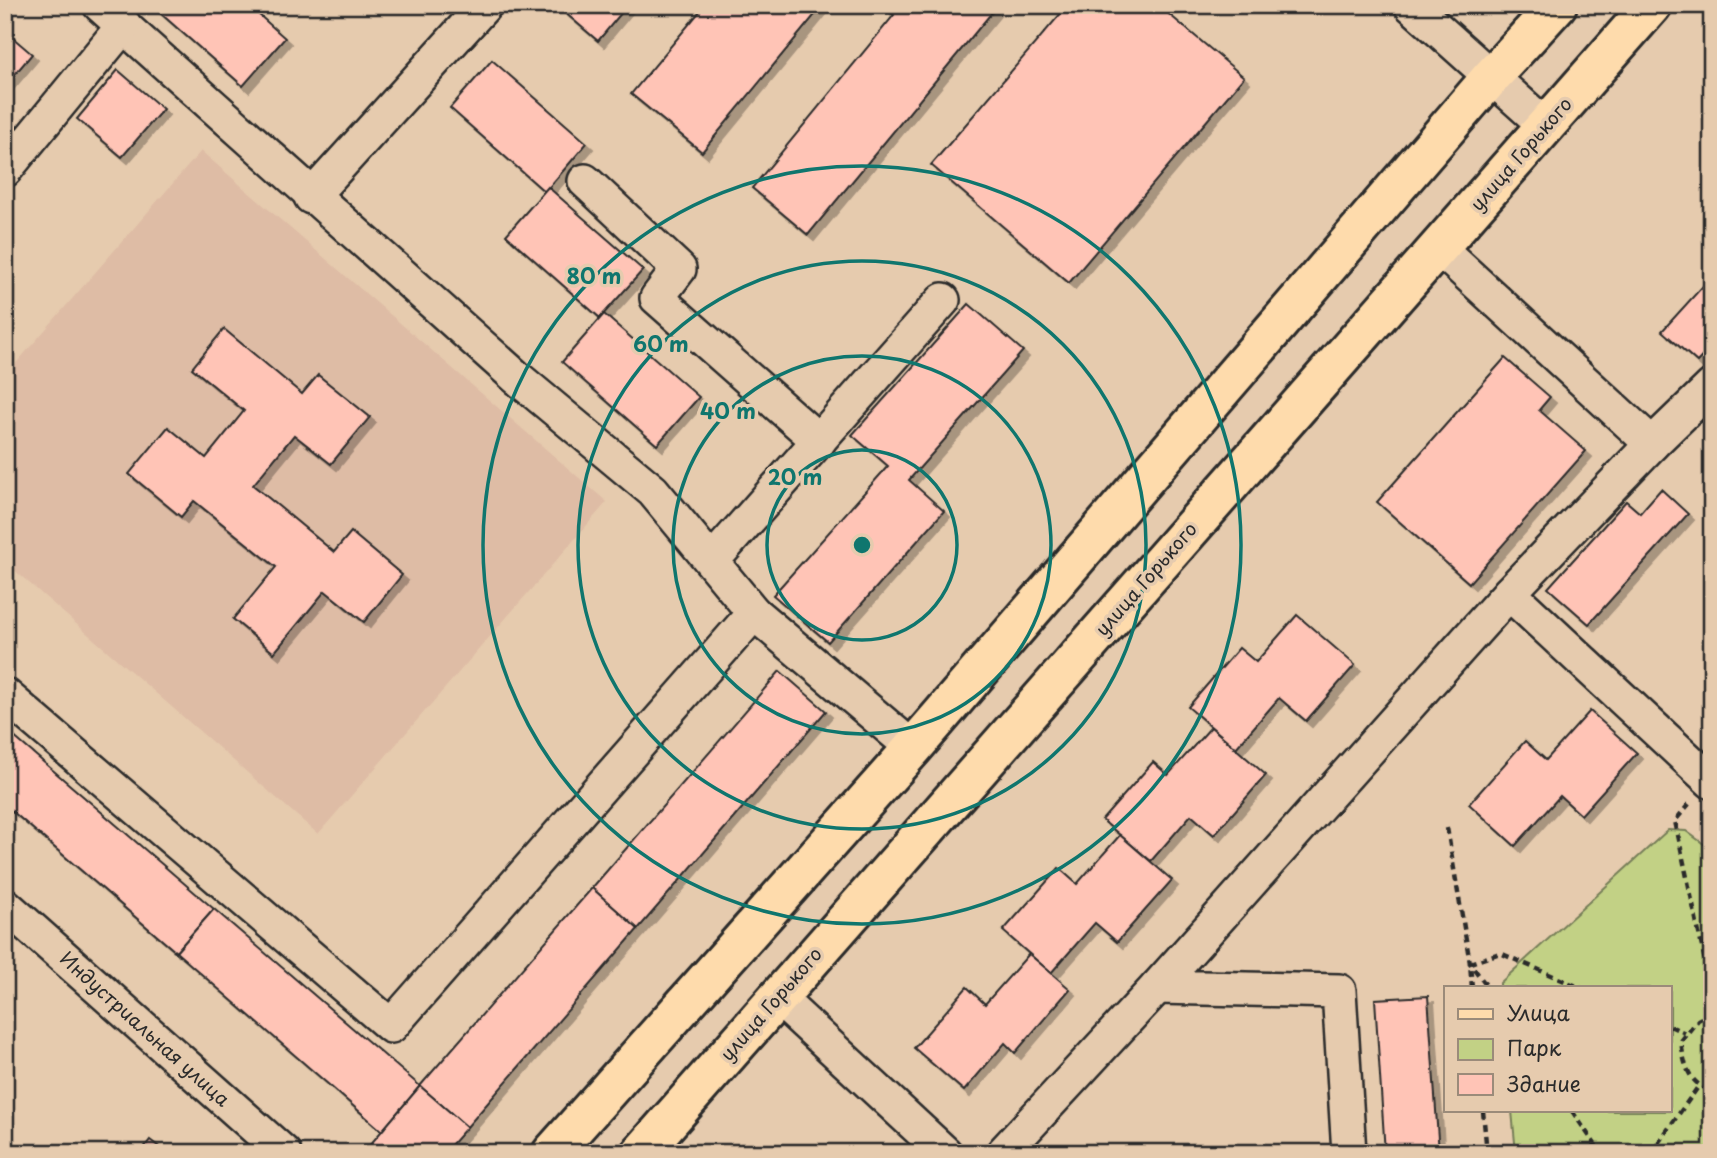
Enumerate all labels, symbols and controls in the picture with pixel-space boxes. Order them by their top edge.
street label: улица Горького [1463,90,1578,216]
text: 80 m [567,259,621,291]
text: 60 m [633,327,689,359]
text: 40 m [700,394,756,426]
text: 20 m [768,460,822,492]
street label: улица Горького [1088,515,1203,641]
centre of rings [850,533,874,557]
street label: улица Горького [713,940,828,1066]
street label: Индустриальная улица [55,944,237,1112]
legend [1444,986,1672,1112]
text: Улица [1507,996,1570,1028]
text: Парк [1507,1031,1562,1063]
text: Здание [1507,1067,1581,1099]

